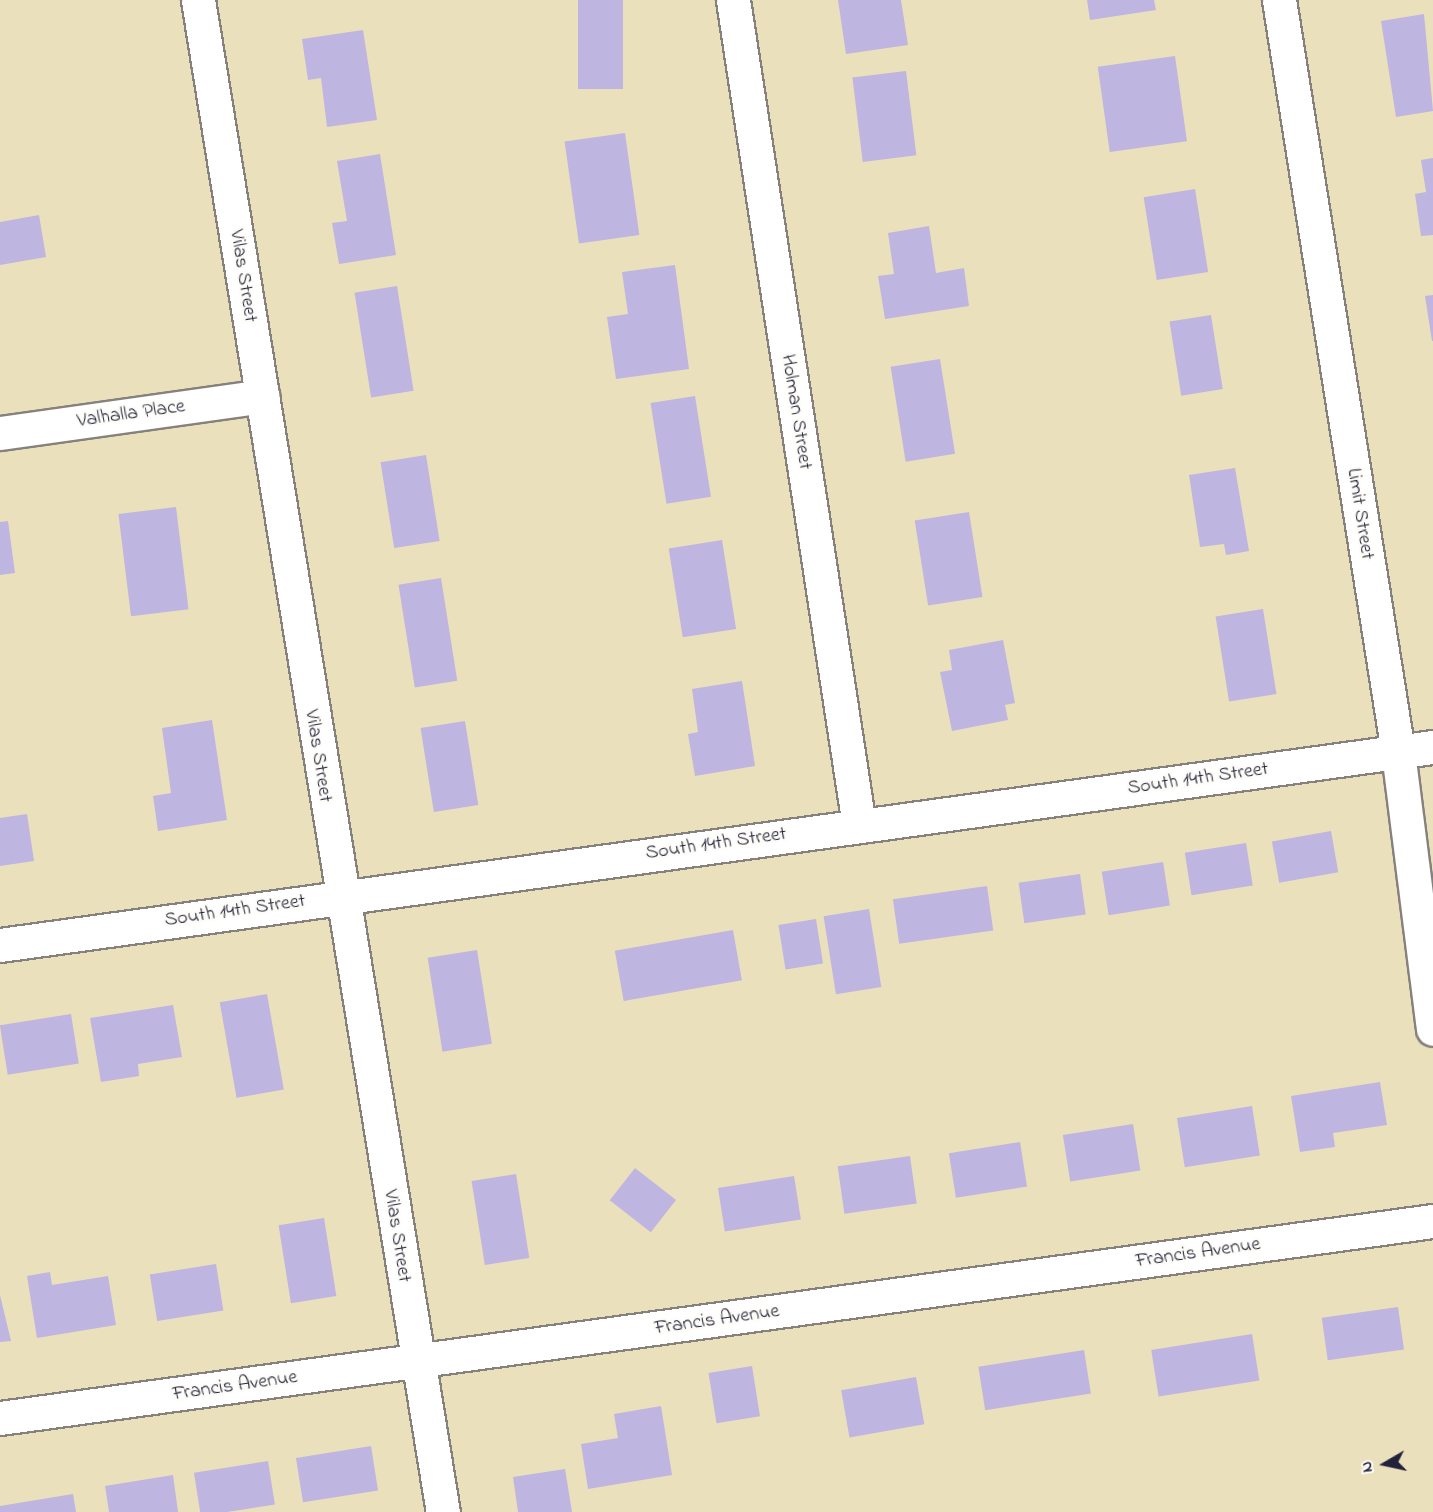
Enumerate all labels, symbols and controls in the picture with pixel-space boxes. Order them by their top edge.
street label: Vilas Street [224,228,262,324]
street label: Holman Street [775,353,817,471]
street label: Valhalla Place [75,395,187,433]
street label: Limit Street [1341,467,1379,561]
street label: Vilas Street [299,708,337,804]
street label: South 14th Street [1126,757,1270,801]
street label: South 14th Street [644,822,788,866]
street label: South 14th Street [163,889,307,933]
street label: Vilas Street [378,1188,416,1284]
street label: Francis Avenue [1134,1232,1262,1274]
street label: Francis Avenue [653,1299,781,1341]
street label: Francis Avenue [171,1365,299,1407]
north arrow [1355,1434,1415,1494]
text: N [1355,1460,1380,1474]

